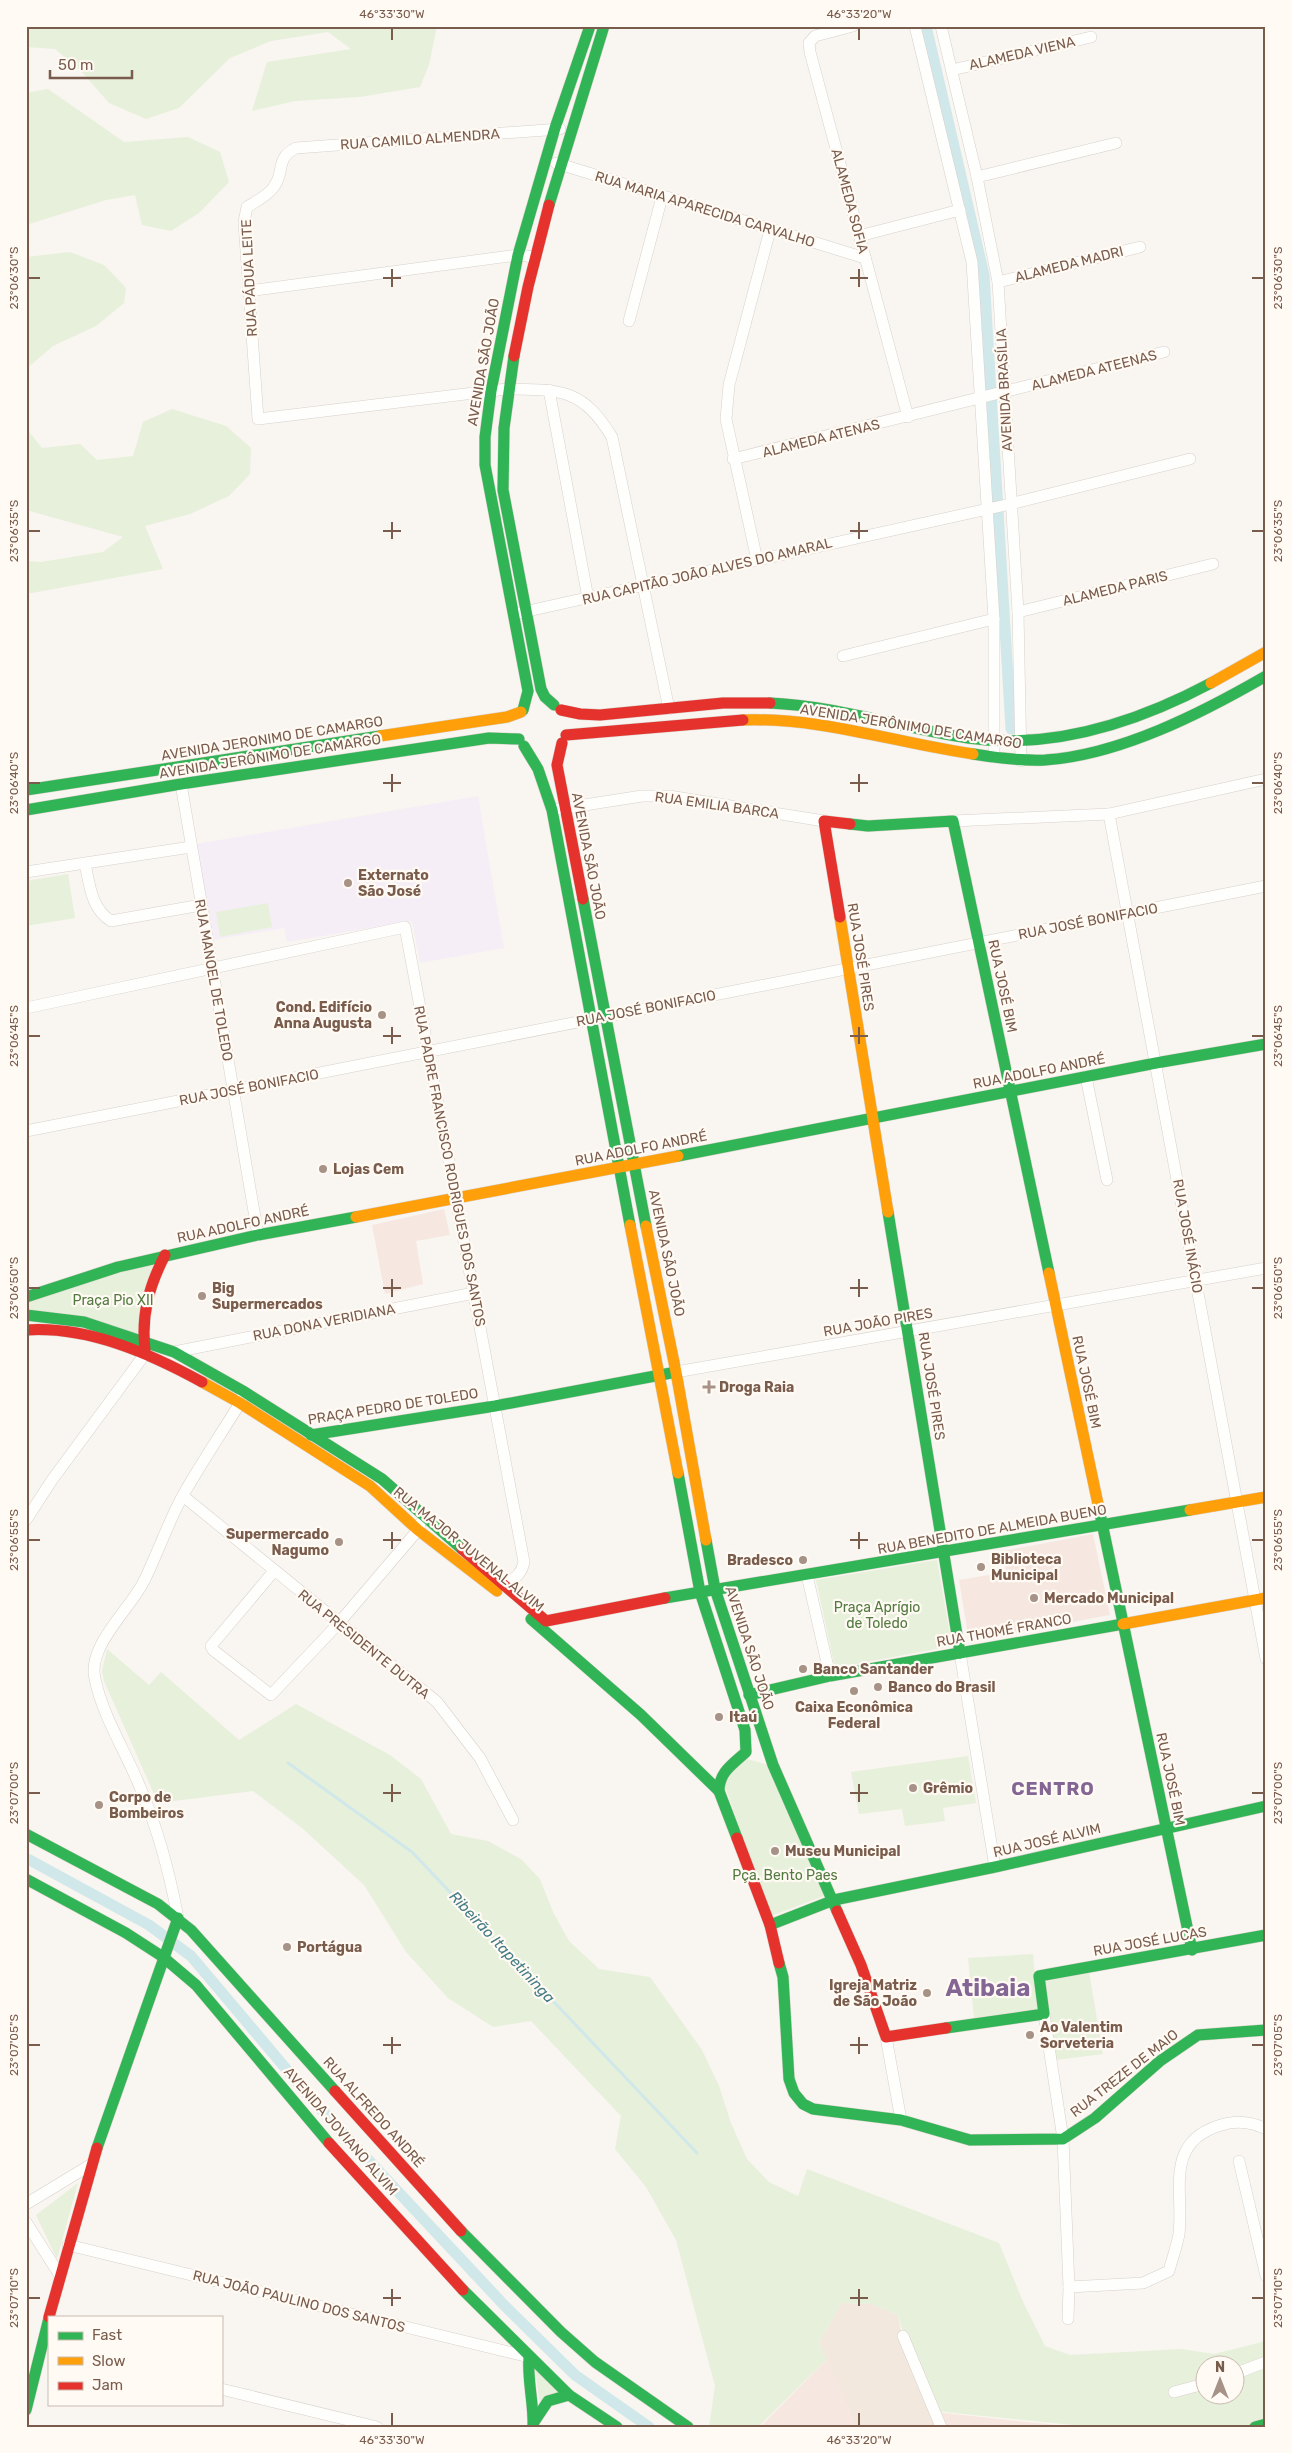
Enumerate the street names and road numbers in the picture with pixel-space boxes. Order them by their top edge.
street label: ALAMEDA VIENA [967,33,1077,74]
street label: RUA CAMILO ALMENDRA [340,125,501,154]
street label: ALAMEDA SOFIA [827,147,872,256]
street label: RUA MARIA APARECIDA CARVALHO [593,168,817,251]
street label: RUA PÁDUA LEITE [237,219,261,337]
street label: ALAMEDA MADRI [1013,243,1125,286]
street label: AVENIDA SÃO JOÃO [463,297,503,427]
street label: AVENIDA BRASÍLIA [992,327,1016,452]
street label: ALAMEDA ATEENAS [1030,347,1159,394]
street label: ALAMEDA ATENAS [761,416,882,461]
street label: RUA CAPITÃO JOÃO ALVES DO AMARAL [580,533,834,609]
street label: ALAMEDA PARIS [1061,567,1170,610]
street label: AVENIDA JERÔNIMO DE CAMARGO [799,700,1023,752]
street label: AVENIDA JERONIMO DE CAMARGO [160,713,384,764]
street label: AVENIDA JERÔNIMO DE CAMARGO [158,730,382,782]
street label: RUA EMILIA BARCA [654,788,781,823]
street label: AVENIDA SÃO JOÃO [568,791,610,921]
street label: RUA MANOEL DE TOLEDO [191,898,236,1063]
street label: RUA JOSÉ BONIFACIO [1017,899,1159,943]
street label: RUA JOSÉ PIRES [844,902,878,1013]
street label: RUA JOSÉ BIM [984,938,1022,1034]
street label: RUA JOSÉ BONIFACIO [575,986,717,1030]
street label: RUA PADRE FRANCISCO RODRIGUES DOS SANTOS [410,1004,489,1328]
street label: RUA ADOLFO ANDRÉ [971,1049,1107,1093]
street label: RUA JOSÉ BONIFACIO [178,1065,320,1109]
street label: RUA ADOLFO ANDRÉ [573,1126,709,1170]
street label: RUA JOSÉ INÁCIO [1169,1178,1207,1294]
street label: AVENIDA SÃO JOÃO [645,1188,689,1318]
street label: RUA ADOLFO ANDRÉ [175,1201,311,1247]
street label: RUA DONA VERIDIANA [251,1300,397,1345]
street label: RUA JOÃO PIRES [822,1303,934,1340]
street label: RUA JOSÉ PIRES [915,1331,949,1442]
street label: RUA JOSÉ BIM [1068,1334,1106,1430]
street label: PRAÇA PEDRO DE TOLEDO [307,1385,479,1428]
street label: RUA MAJOR JUVENAL ALVIM [390,1483,547,1615]
street label: RUA BENEDITO DE ALMEIDA BUENO [876,1501,1108,1558]
street label: AVENIDA SÃO JOÃO [721,1584,779,1712]
street label: RUA PRESIDENTE DUTRA [294,1586,433,1703]
street label: RUA THOMÉ FRANCO [935,1609,1073,1651]
street label: RUA JOSÉ BIM [1152,1731,1190,1827]
street label: RUA JOSÉ ALVIM [991,1819,1103,1861]
street label: RUA JOSÉ LUCAS [1092,1922,1208,1960]
street label: RUA TREZE DE MAIO [1067,2026,1182,2121]
street label: RUA ALFREDO ANDRÉ [320,2053,428,2171]
street label: AVENIDA JOVIANO ALVIM [280,2064,401,2199]
street label: RUA JOÃO PAULINO DOS SANTOS [191,2266,407,2336]

